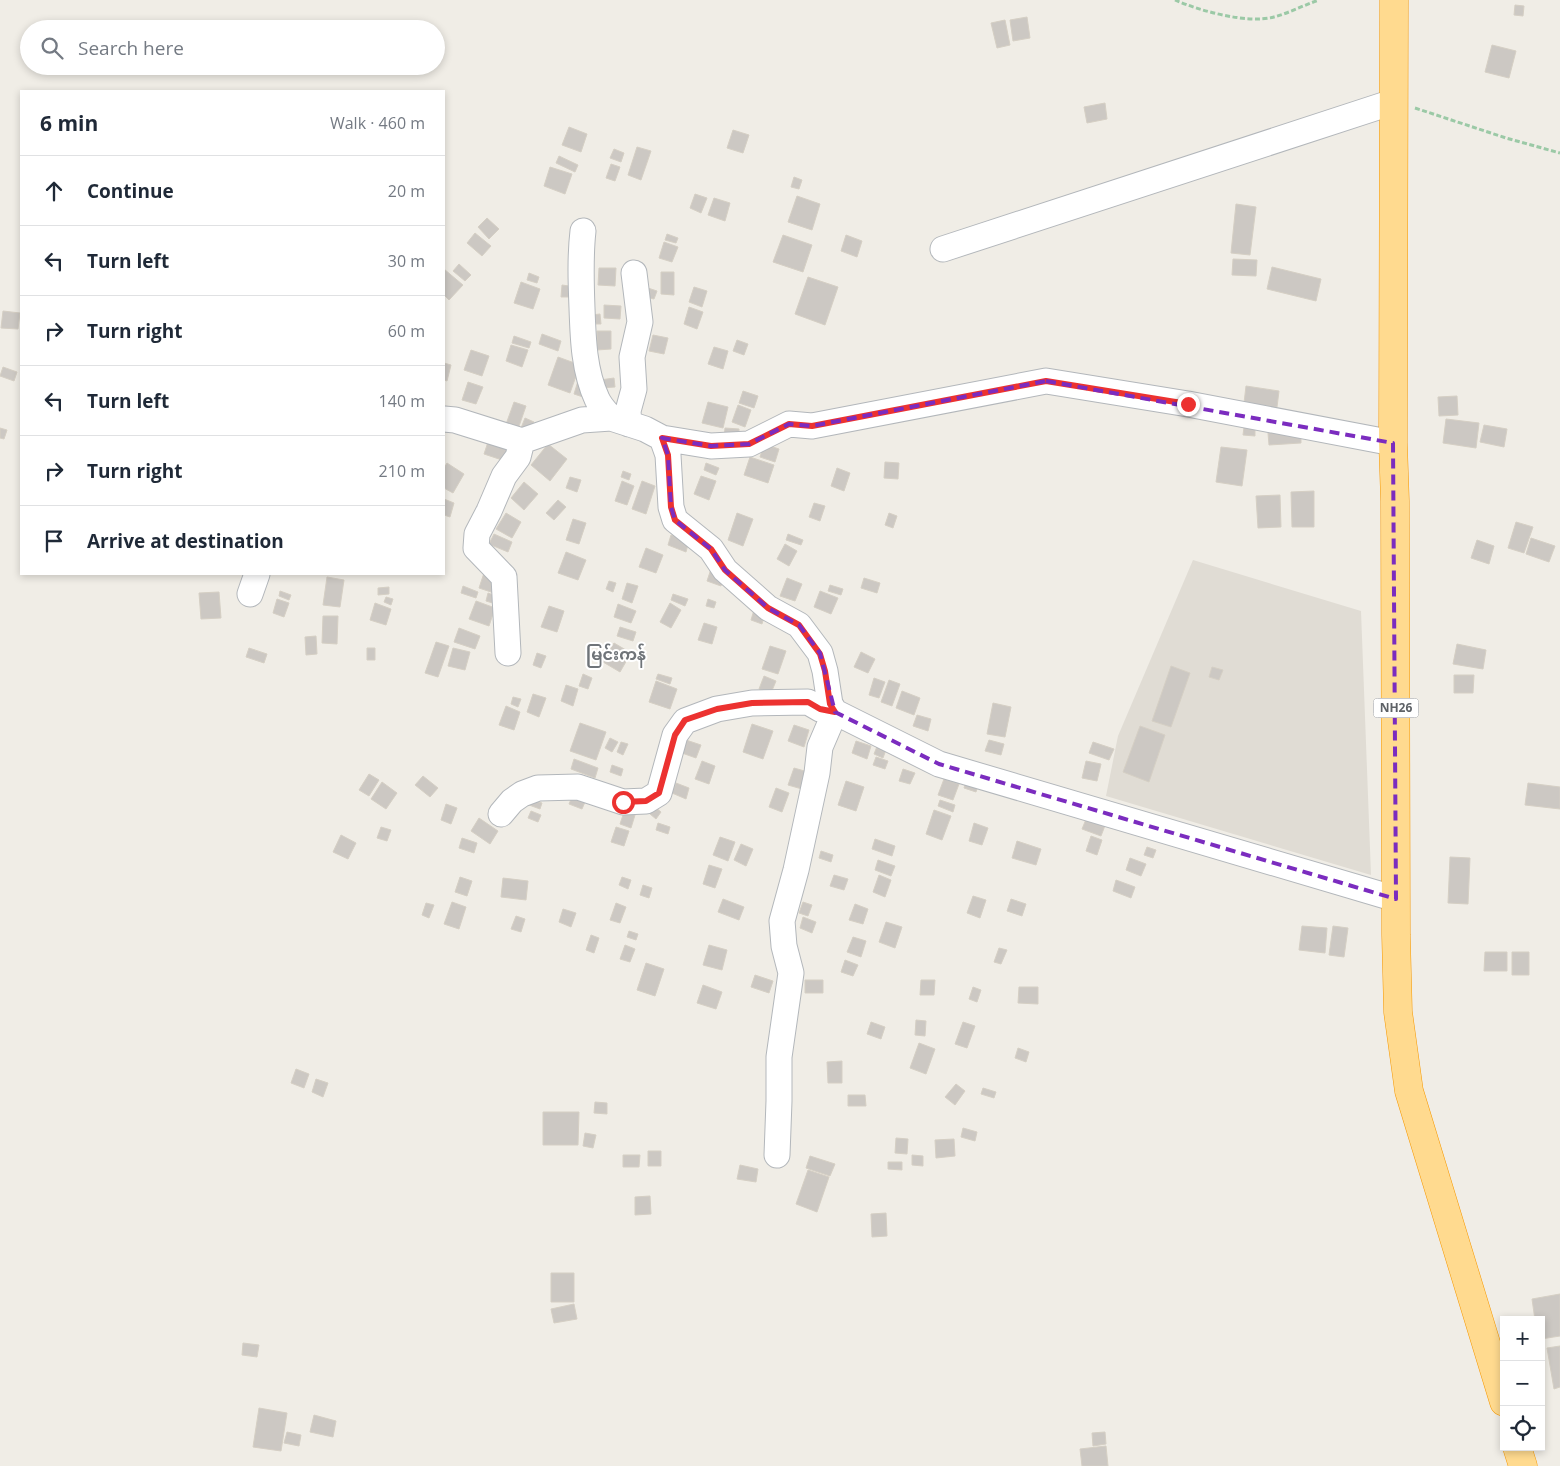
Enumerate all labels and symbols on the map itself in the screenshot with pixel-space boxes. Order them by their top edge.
route end [1177,393,1200,416]
district label: မြင်းကန် [586,643,646,668]
road number: NH26 [1374,698,1418,718]
route start [612,791,635,814]

